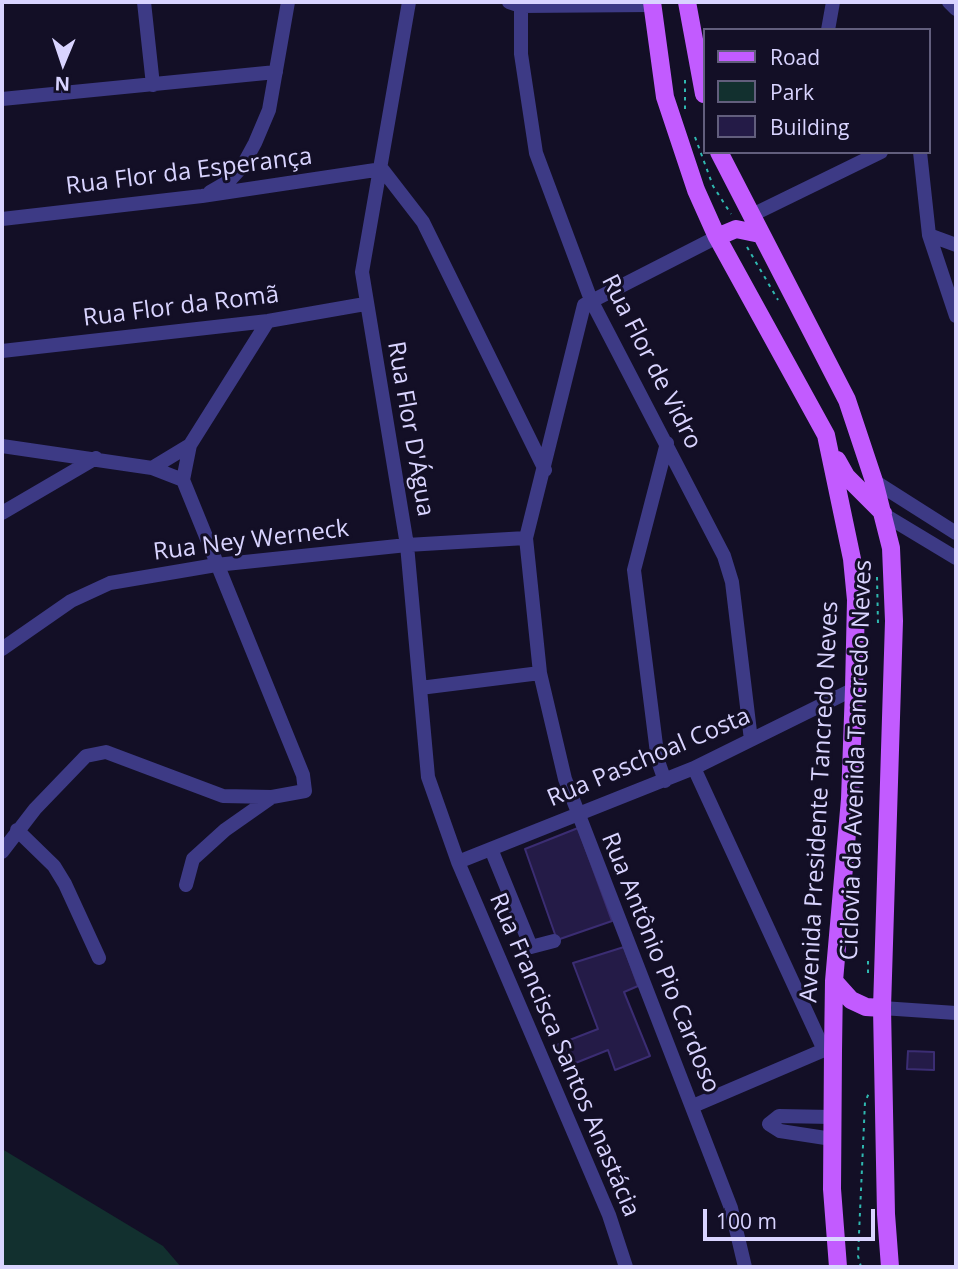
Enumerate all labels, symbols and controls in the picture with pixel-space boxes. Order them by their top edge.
north arrow [28,28,98,98]
legend [702,28,930,154]
text: Road [770,43,820,71]
text: N [54,71,70,97]
text: Park [770,78,814,106]
text: Building [770,113,849,141]
street label: Rua Flor da Esperança [64,143,314,201]
street label: Rua Flor de Vidro [595,270,707,454]
street label: Rua Flor da Romã [81,281,281,333]
street label: Rua Flor D'Água [380,339,440,519]
street label: Rua Ney Werneck [152,515,350,567]
street label: Ciclovia da Avenida Tancredo Neves [836,559,878,961]
street label: Avenida Presidente Tancredo Neves [795,601,845,1003]
street label: Rua Paschoal Costa [543,702,755,814]
street label: Rua Antônio Pio Cardoso [595,829,725,1097]
street label: Rua Francisca Santos Anastácia [483,889,645,1221]
scale bar [706,1196,878,1240]
text: 100 m [716,1207,777,1235]

